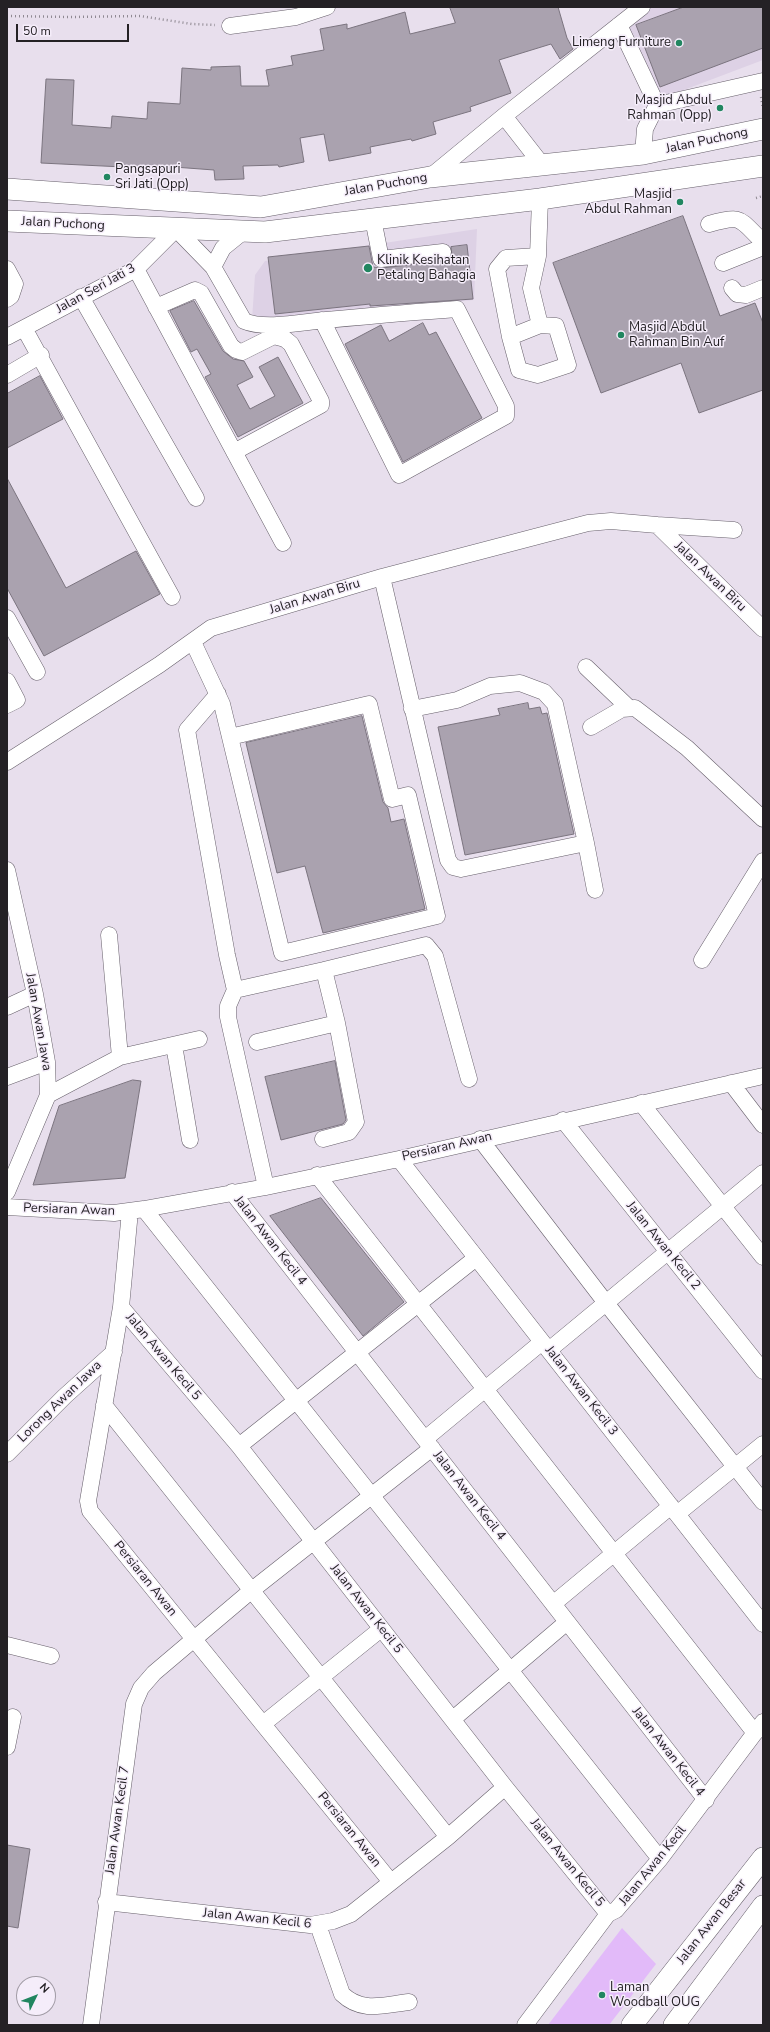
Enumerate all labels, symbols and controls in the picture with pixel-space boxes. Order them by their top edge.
scale bar [18,16,131,42]
text: 50 m [23,23,51,39]
place label: Limeng Furniture [572,35,671,51]
marker: Limeng Furniture [674,38,684,48]
place label: Masjid Abdul Rahman (Opp) [627,93,712,124]
marker: Masjid Abdul Rahman (Opp) [715,103,725,113]
street label: Jalan Puchong [664,125,750,157]
place label: Pangsapuri Sri Jati (Opp) [115,162,189,193]
street label: Jalan Puchong [343,170,429,200]
marker: Pangsapuri Sri Jati (Opp) [102,172,112,182]
place label: Masjid Abdul Rahman [585,187,672,218]
marker: Masjid Abdul Rahman [675,197,685,207]
street label: Jalan Puchong [21,214,105,234]
place label: Klinik Kesihatan Petaling Bahagia [377,253,476,284]
street label: Jalan Seri Jati 3 [54,261,138,317]
marker: Klinik Kesihatan Petaling Bahagia [362,262,374,274]
place label: Masjid Abdul Rahman Bin Auf [629,320,724,351]
marker: Masjid Abdul Rahman Bin Auf [616,330,626,340]
street label: Jalan Awan Biru [671,539,749,615]
street label: Jalan Awan Biru [268,576,362,618]
street label: Jalan Awan Jawa [22,972,54,1072]
street label: Persiaran Awan [400,1129,494,1165]
street label: Jalan Awan Kecil 4 [230,1193,310,1289]
street label: Jalan Awan Kecil 2 [623,1199,703,1293]
street label: Persiaran Awan [23,1201,115,1219]
street label: Jalan Awan Kecil 5 [122,1310,204,1404]
street label: Jalan Awan Kecil 3 [541,1343,621,1439]
street label: Lorong Awan Jawa [15,1358,105,1446]
street label: Jalan Awan Kecil 4 [429,1448,509,1544]
street label: Persiaran Awan [110,1538,180,1620]
street label: Jalan Awan Kecil 5 [326,1561,406,1657]
street label: Jalan Awan Kecil 4 [628,1704,708,1800]
street label: Jalan Awan Kecil 7 [103,1765,133,1875]
street label: Persiaran Awan [314,1789,384,1871]
street label: Jalan Awan Kecil 5 [527,1816,607,1910]
street label: Jalan Awan Kecil [616,1823,690,1909]
street label: Jalan Awan Besar [674,1876,750,1968]
street label: Jalan Awan Kecil 6 [202,1906,312,1932]
north arrow [16,1976,56,2016]
text: N [36,1980,53,1996]
place label: Laman Woodball OUG [610,1980,700,2011]
marker: Laman Woodball OUG [597,1990,607,2000]

